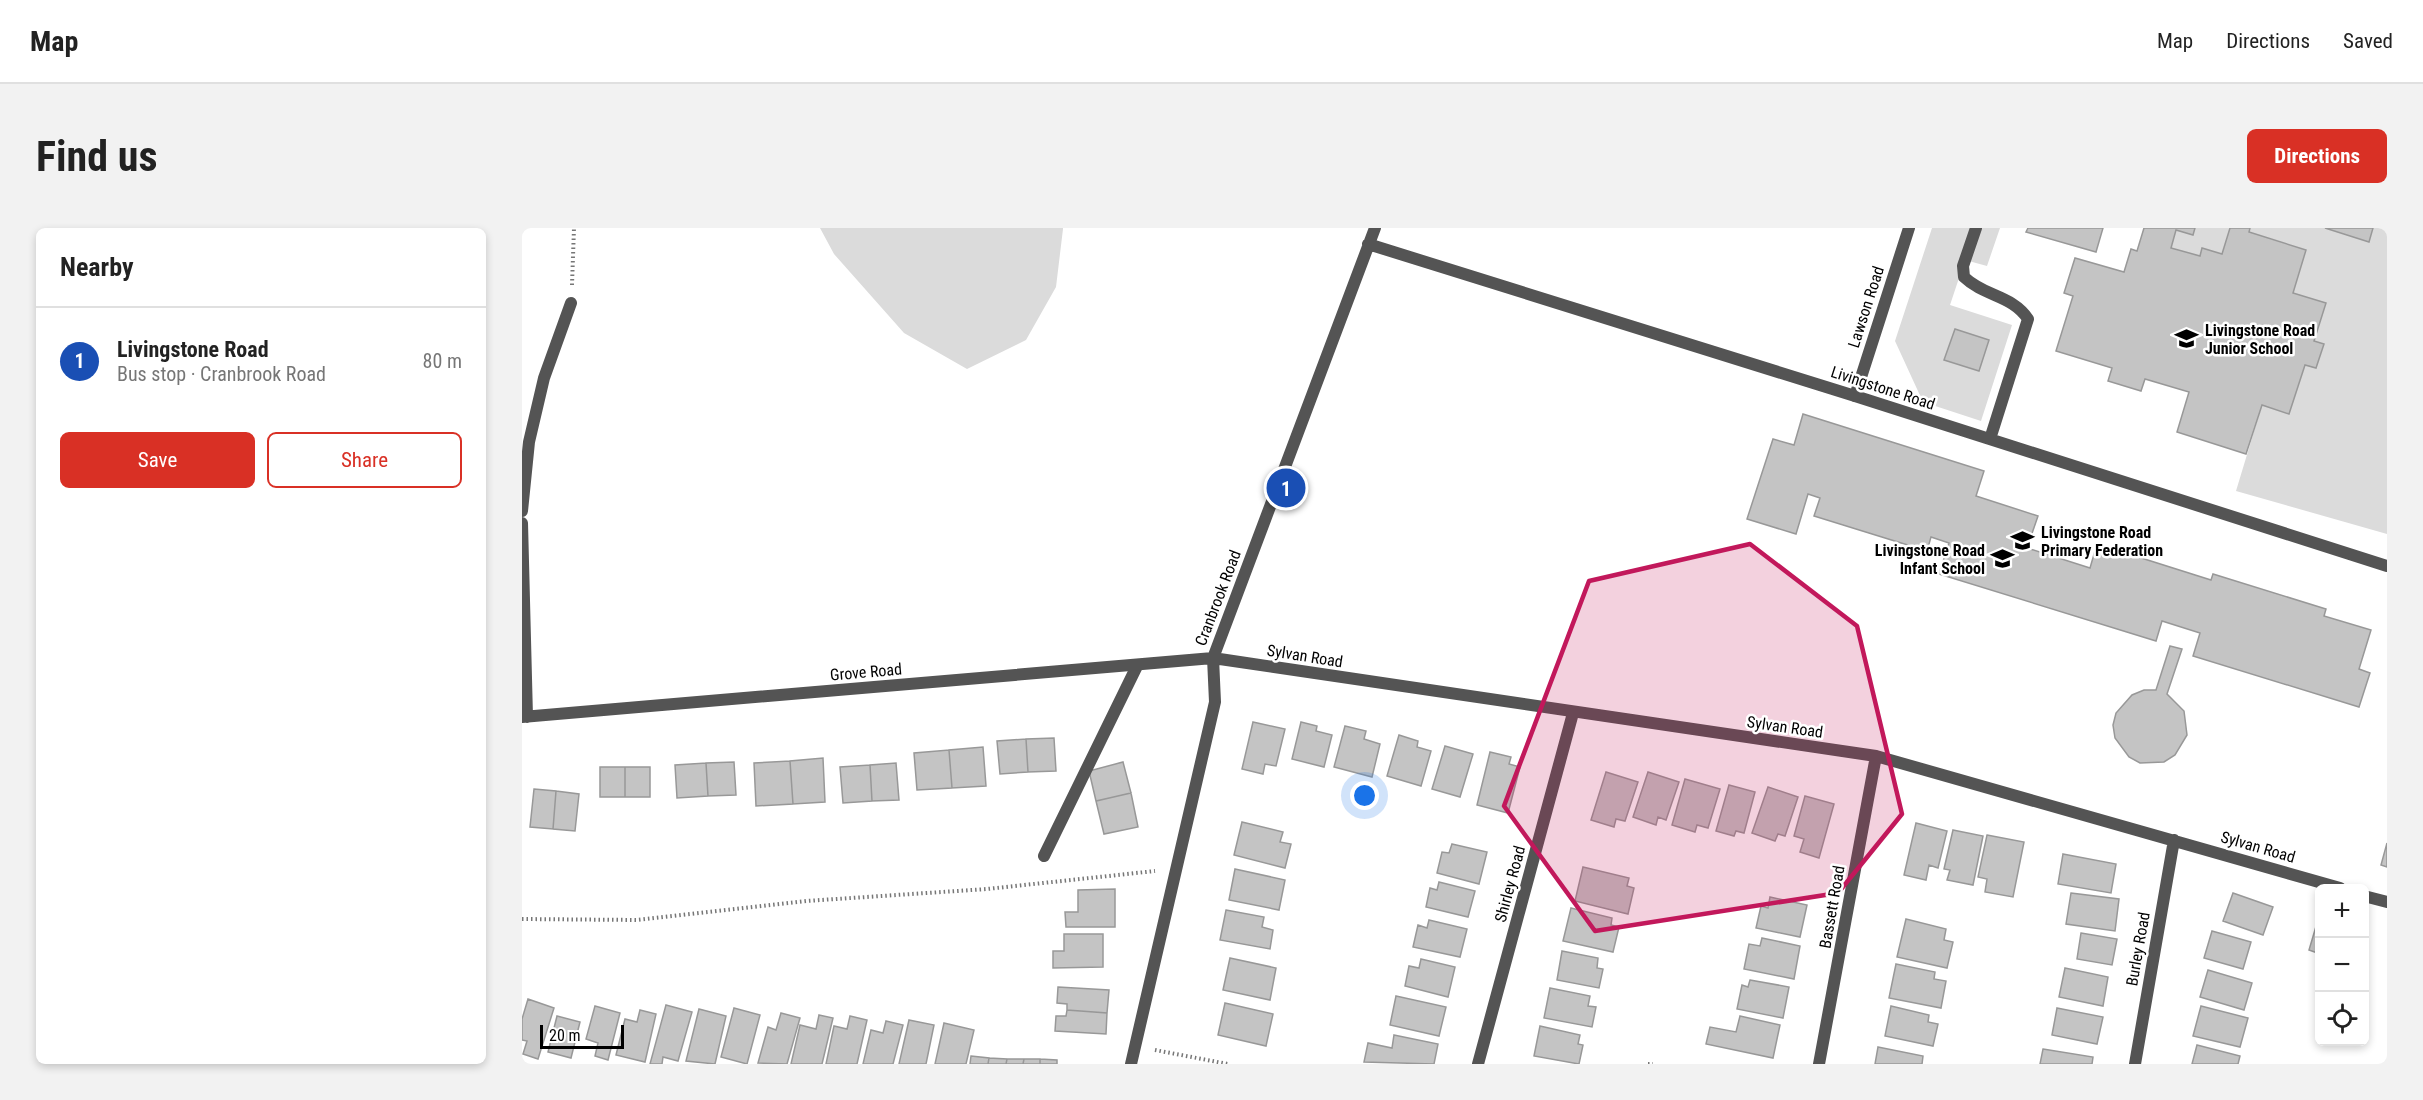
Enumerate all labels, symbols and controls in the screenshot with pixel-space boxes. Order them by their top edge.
text: Map [30,25,78,58]
text: Map [2157,29,2193,53]
text: Directions [2226,29,2310,53]
text: Saved [2343,29,2393,53]
button: Directions [2247,129,2387,183]
text: Find us [36,132,157,181]
text: Nearby [60,252,134,282]
street label: Lawson Road [1844,264,1888,350]
place label: Livingstone Road Junior School [2205,321,2315,358]
school or university icon: Livingstone Road Junior School [2174,326,2200,352]
text: Livingstone Road [117,337,269,362]
text: 1 [74,349,85,373]
text: 80 m [423,349,462,373]
text: Bus stop · Cranbrook Road [117,362,326,386]
street label: Livingstone Road [1829,362,1937,414]
button: Save [60,432,255,488]
button: Share [267,432,462,488]
pin: 1 [1266,466,1305,510]
place label: Livingstone Road Primary Federation [2041,523,2163,560]
school or university icon: Livingstone Road Primary Federation [2010,528,2036,554]
place label: Livingstone Road Infant School [1875,541,1985,578]
school or university icon: Livingstone Road Infant School [1990,546,2016,572]
street label: Cranbrook Road [1191,548,1245,648]
street label: Sylvan Road [1266,641,1344,671]
street label: Grove Road [829,659,903,685]
street label: Sylvan Road [1746,712,1824,742]
your location [1350,781,1379,810]
street label: Sylvan Road [2219,827,2297,867]
street label: Shirley Road [1491,844,1529,924]
street label: Bassett Road [1815,864,1849,950]
map controls [2315,884,2369,1046]
button: + [2315,884,2369,938]
street label: Burley Road [2122,910,2154,988]
button: − [2315,938,2369,992]
button: locate [2315,992,2369,1046]
scale bar [540,1022,624,1050]
text: 20 m [549,1026,581,1045]

